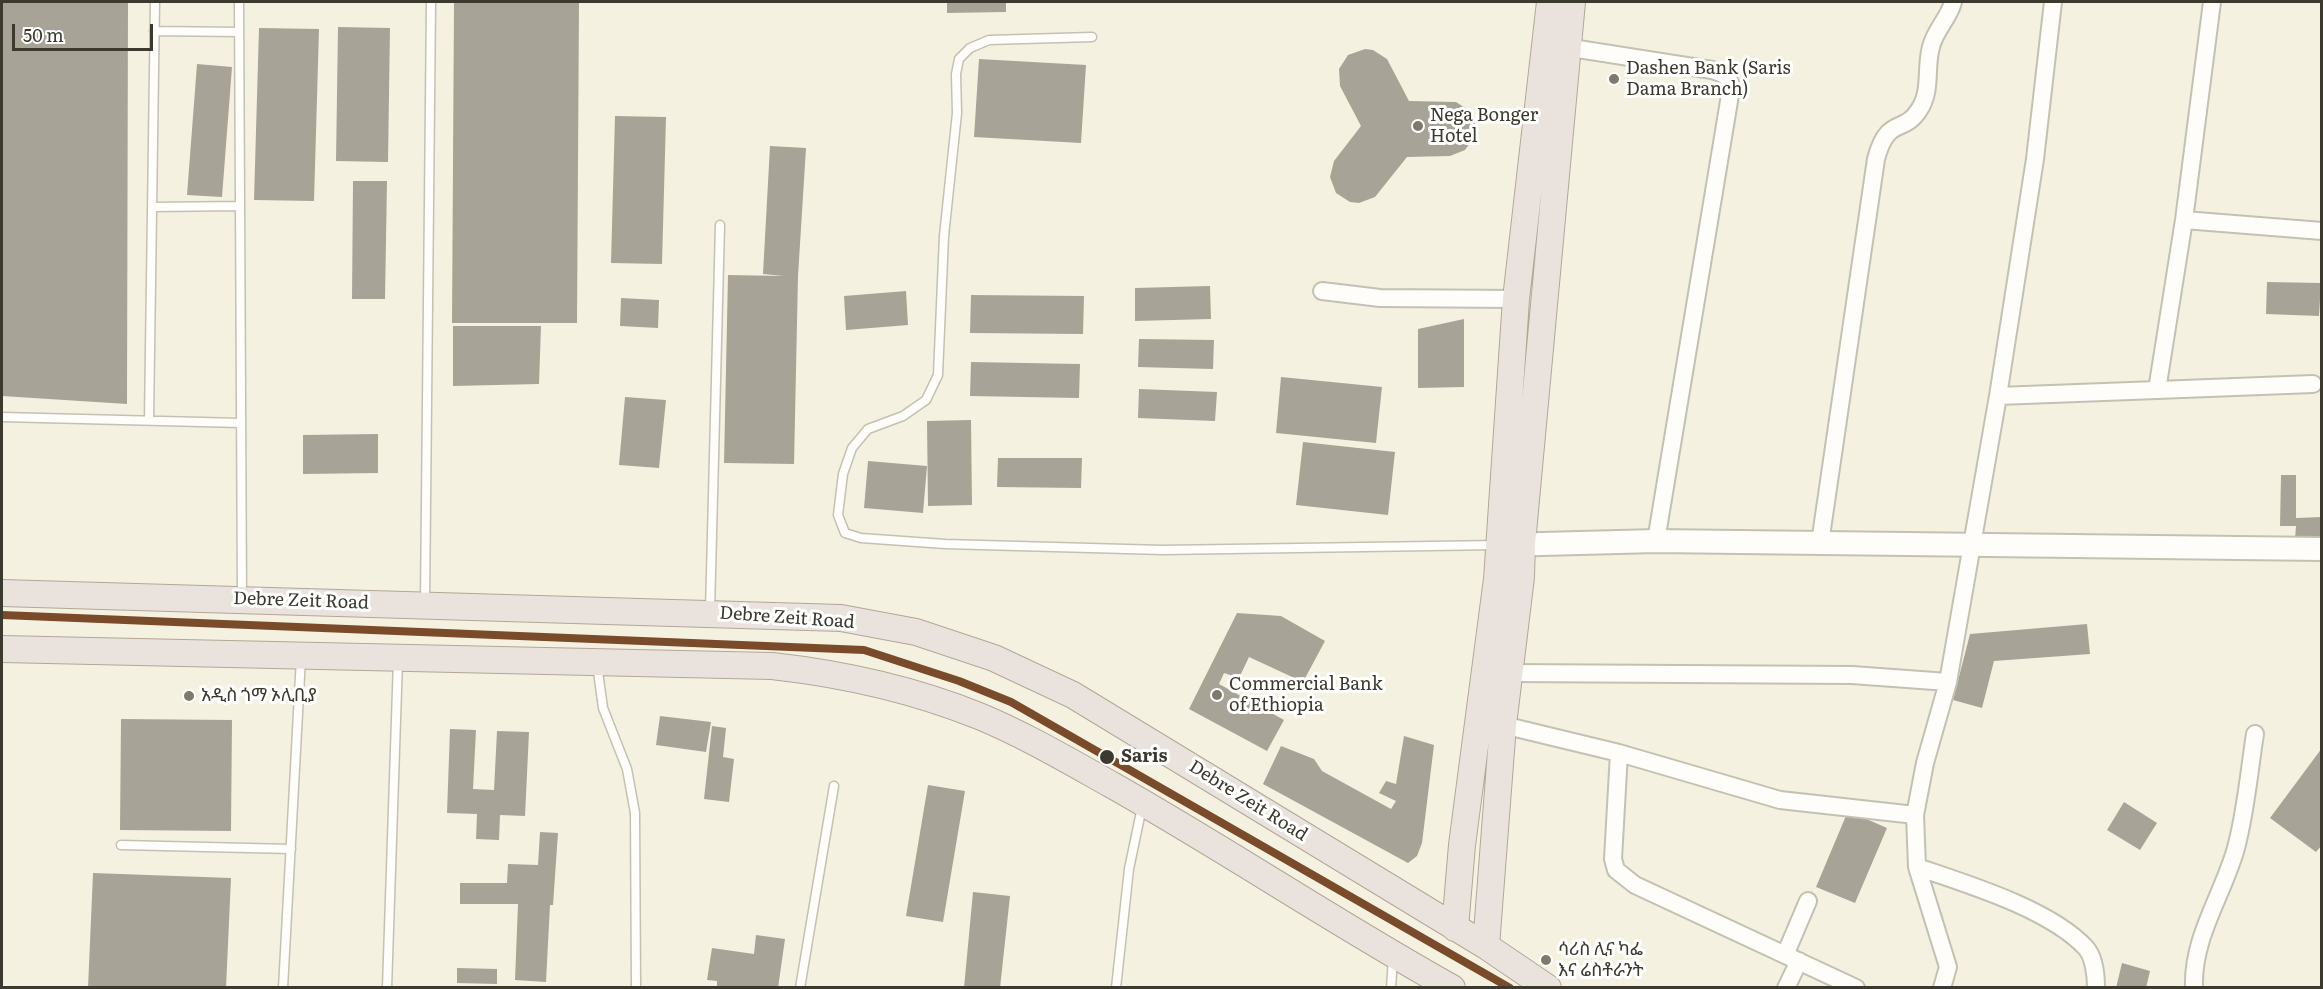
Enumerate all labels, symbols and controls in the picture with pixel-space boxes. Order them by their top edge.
scale bar [15,12,156,50]
text: 50 m [23,21,64,48]
place label: Dashen Bank (Saris Dama Branch) [1626,58,1791,100]
marker: Dashen Bank (Saris Dama Branch) [1607,72,1621,86]
place label: Nega Bonger Hotel [1430,105,1538,148]
marker: Nega Bonger Hotel [1411,119,1425,133]
street label: Debre Zeit Road [233,588,369,614]
street label: Debre Zeit Road [719,602,855,634]
place label: Commercial Bank of Ethiopia [1229,674,1383,716]
place label: አዲስ ጎማ ኦሊቢያ [201,685,317,707]
marker: Commercial Bank of Ethiopia [1210,688,1224,702]
marker: አዲስ ጎማ ኦሊቢያ [182,689,196,703]
place label: Saris [1121,746,1167,768]
marker: Saris [1098,748,1116,766]
street label: Debre Zeit Road [1185,756,1311,846]
place label: ሳሪስ ሊና ካፌ እና ሬስቶራንት [1558,939,1644,982]
marker: ሳሪስ ሊና ካፌ እና ሬስቶራንት [1539,953,1553,967]

